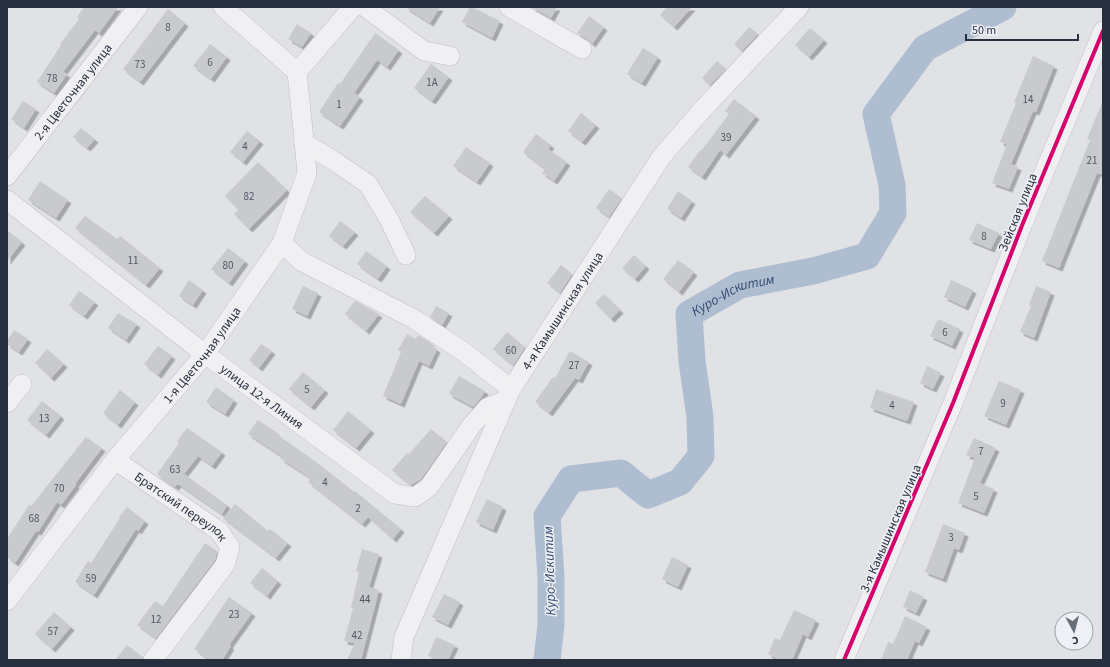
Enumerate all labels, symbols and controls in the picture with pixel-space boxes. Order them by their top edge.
scale bar [966,16,1078,42]
house number: 8 [165,20,171,35]
text: 50 m [972,22,996,39]
street label: 2-я Цветочная улица [30,40,117,144]
house number: 6 [207,55,213,70]
house number: 73 [135,57,145,72]
house number: 78 [47,71,58,86]
house number: 1А [426,75,438,90]
house number: 14 [1023,92,1034,107]
house number: 1 [336,97,342,112]
house number: 39 [721,130,731,145]
house number: 4 [242,139,248,154]
house number: 21 [1087,153,1097,168]
street label: Зейская улица [994,170,1042,254]
house number: 82 [244,189,254,204]
house number: 8 [981,229,987,244]
street label: 4-я Камышинская улица [518,248,608,373]
house number: 11 [128,253,138,268]
house number: 80 [223,258,233,273]
water label: Куро-Искитим [688,270,776,322]
street label: 1-я Цветочная улица [159,303,245,407]
house number: 6 [942,325,948,340]
house number: 60 [506,343,516,358]
house number: 27 [569,358,579,373]
street label: улица 12-я Линия [216,360,307,434]
house number: 5 [304,382,310,397]
house number: 9 [1000,396,1006,411]
house number: 4 [889,398,895,413]
house number: 13 [39,411,49,426]
house number: 7 [978,444,984,459]
house number: 63 [170,462,180,477]
street label: 3-я Камышинская улица [856,462,926,595]
street label: Братский переулок [131,468,232,546]
house number: 4 [322,475,328,490]
house number: 70 [54,481,64,496]
house number: 5 [973,489,979,504]
house number: 2 [355,501,361,516]
house number: 68 [29,511,40,526]
water label: Куро-Искитим [538,526,562,616]
house number: 3 [948,530,954,545]
house number: 59 [86,571,96,586]
house number: 44 [360,592,371,607]
house number: 23 [229,607,239,622]
north arrow [1054,611,1094,651]
house number: 12 [151,612,161,627]
house number: 57 [48,624,58,639]
house number: 42 [352,628,362,643]
text: С [1070,633,1079,648]

